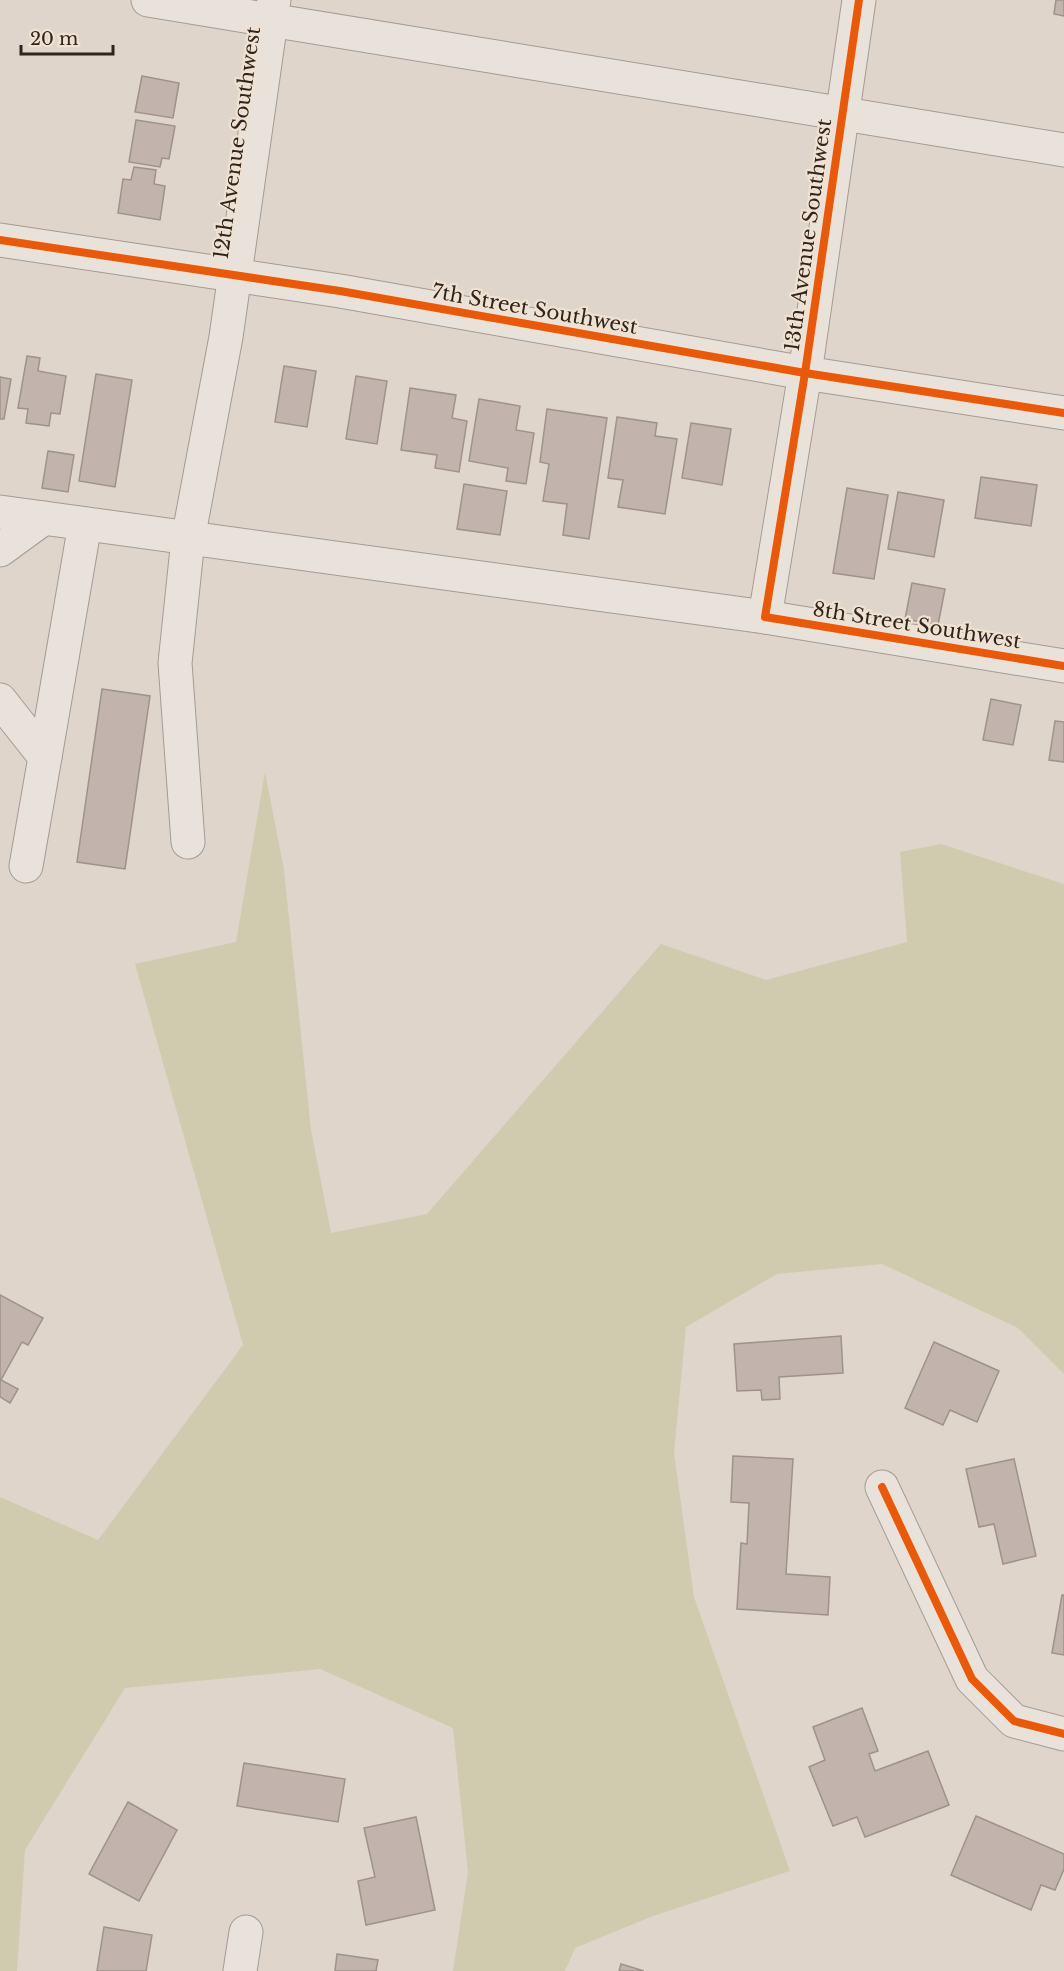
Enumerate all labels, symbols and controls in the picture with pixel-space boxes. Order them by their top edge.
scale bar [21,18,112,56]
street label: 12th Avenue Southwest [209,25,265,261]
text: 20 m [30,28,78,50]
street label: 13th Avenue Southwest [780,117,836,353]
street label: 7th Street Southwest [430,279,640,339]
street label: 8th Street Southwest [811,597,1023,653]

